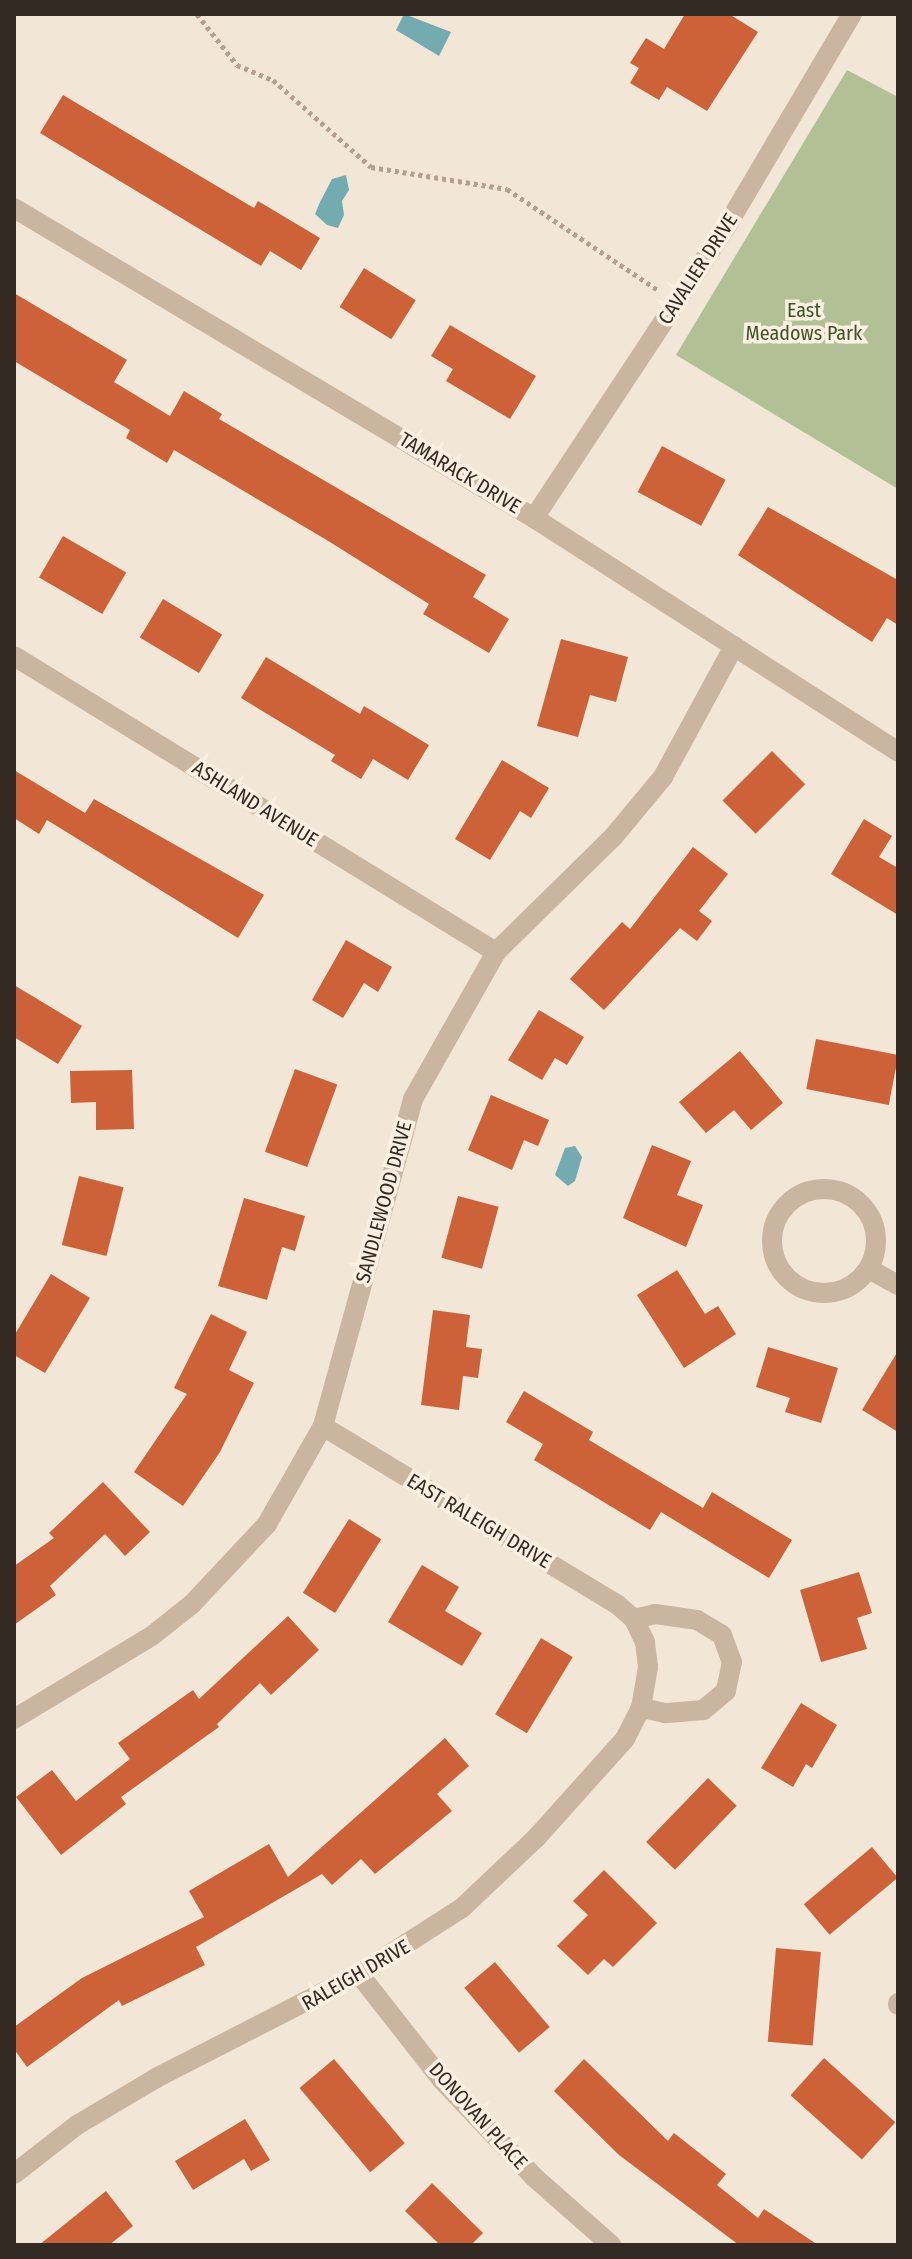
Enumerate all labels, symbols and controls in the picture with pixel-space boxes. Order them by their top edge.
street label: CAVALIER DRIVE [653,209,743,329]
park label: East Meadows Park [746,299,862,346]
street label: TAMARACK DRIVE [395,427,525,519]
street label: ASHLAND AVENUE [188,756,322,852]
street label: SANDLEWOOD DRIVE [351,1119,417,1285]
street label: EAST RALEIGH DRIVE [403,1469,555,1573]
street label: RALEIGH DRIVE [298,1934,414,2016]
street label: DONOVAN PLACE [424,2058,532,2174]

